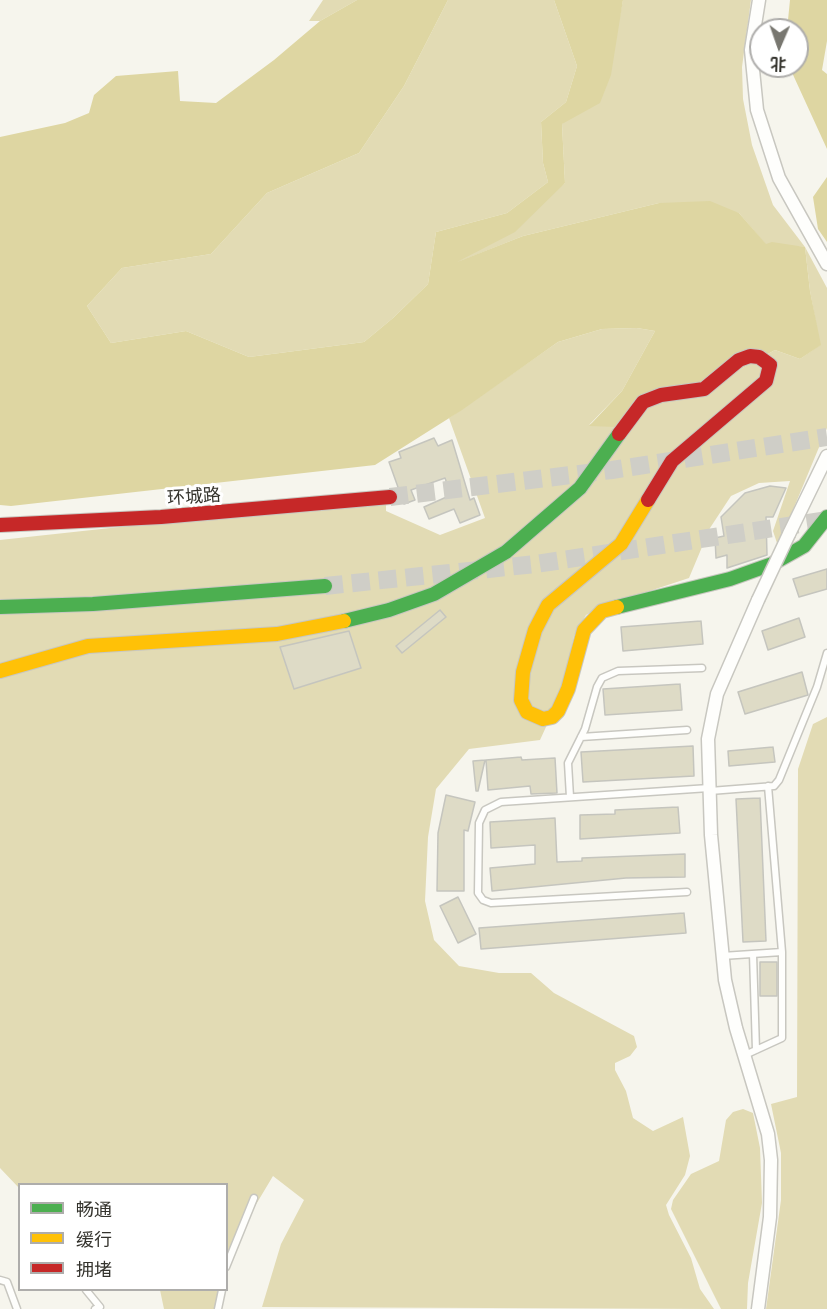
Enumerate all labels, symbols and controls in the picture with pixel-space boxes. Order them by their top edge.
north arrow [749,18,809,78]
text: 北 [770,54,787,74]
street label: 环城路 [166,484,222,510]
legend [18,1183,228,1291]
text: 畅通 [76,1199,112,1220]
text: 缓行 [76,1229,112,1250]
text: 拥堵 [76,1259,112,1280]

